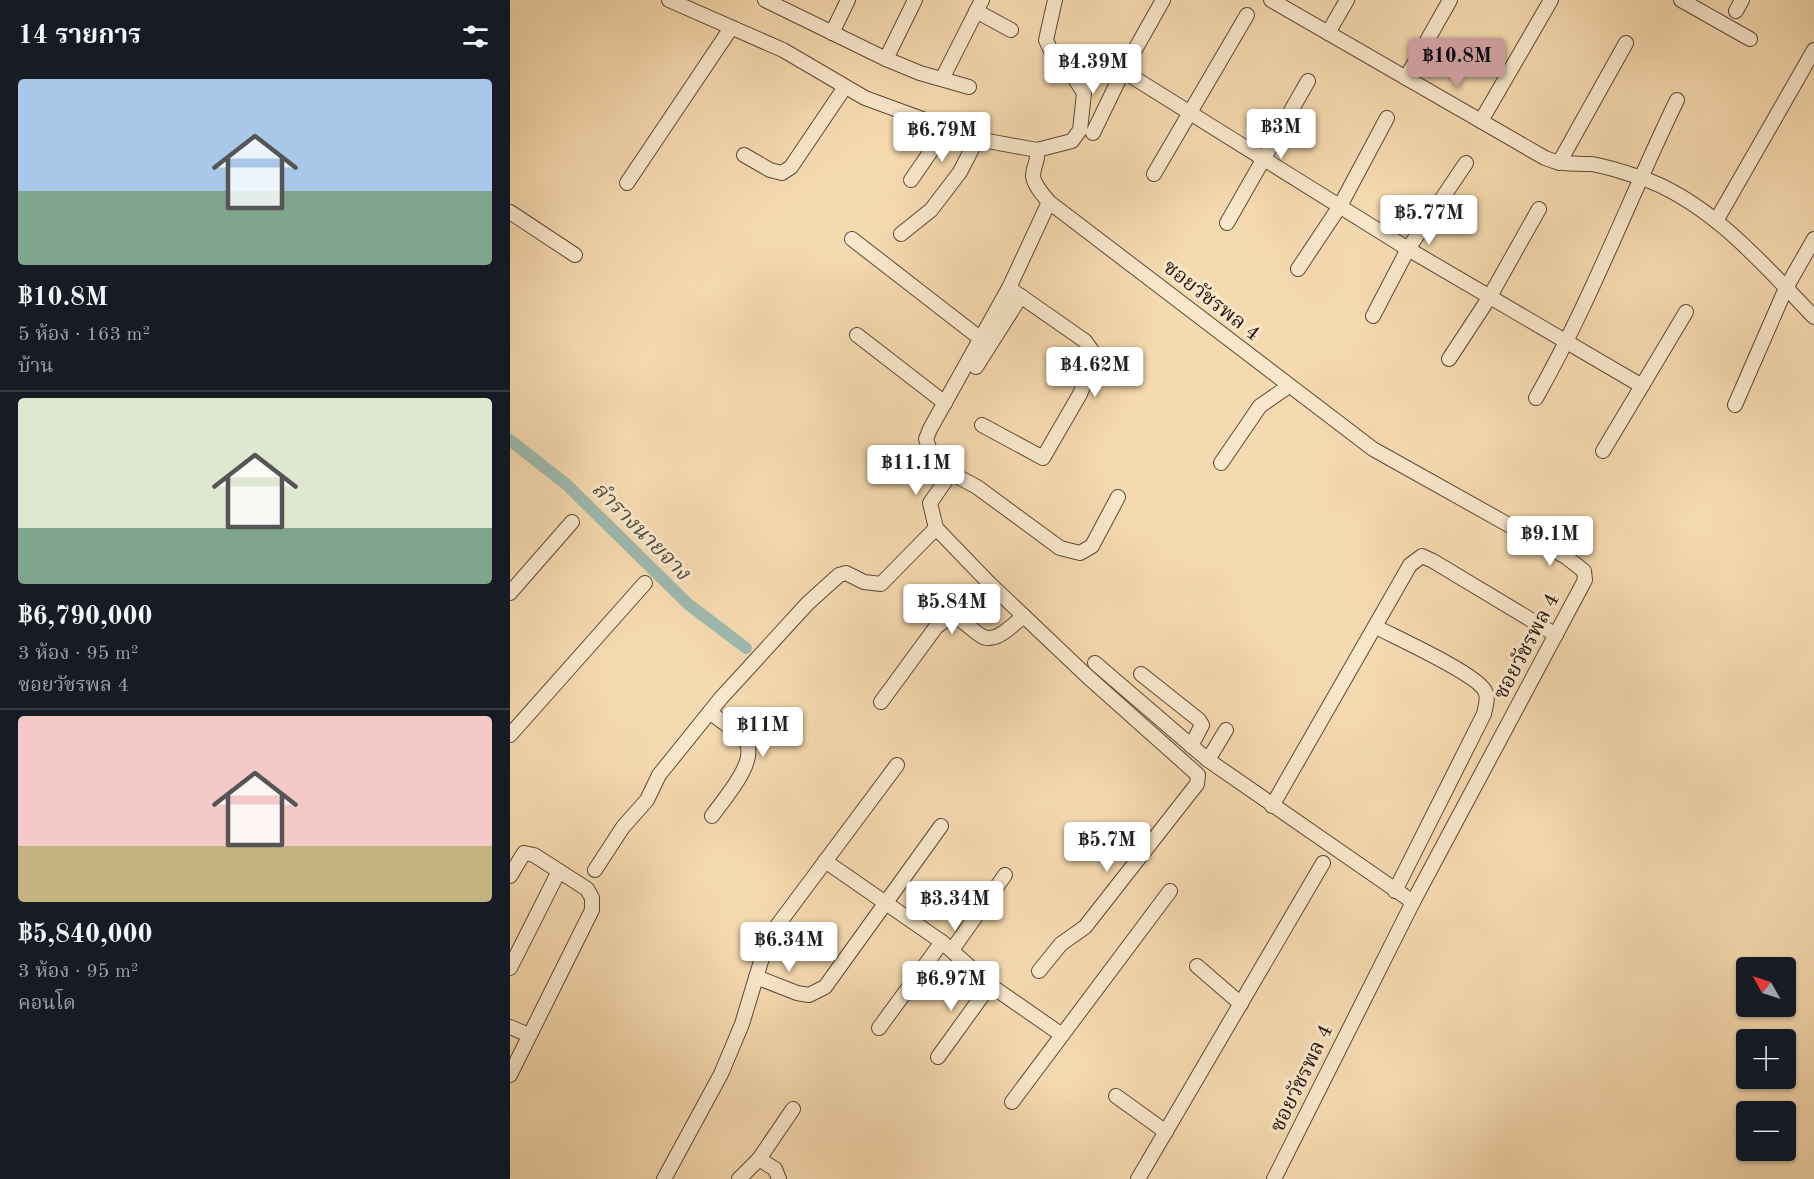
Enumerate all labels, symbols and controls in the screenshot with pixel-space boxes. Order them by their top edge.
icon: filters [459,20,492,53]
text: 14 รายการ [18,23,141,49]
pin: ฿10.8M [1408,38,1506,89]
pin: ฿4.39M [1044,44,1142,95]
text: ฿10.8M [1422,47,1492,67]
text: ฿4.39M [1058,53,1128,73]
pin: ฿3M [1252,109,1310,160]
pin: ฿6.79M [893,112,991,163]
icon: home [201,118,309,226]
text: ฿3M [1261,118,1301,138]
text: ฿6.79M [907,121,977,141]
pin: ฿5.77M [1380,195,1478,246]
text: ฿5.77M [1394,204,1464,224]
street label: ซอยวัชรพล 4 [1159,256,1264,345]
text: ฿10.8M [18,285,108,311]
text: 5 ห้อง · 163 m² [18,325,150,345]
pin: ฿4.62M [1046,347,1144,398]
text: ฿4.62M [1060,356,1130,376]
text: บ้าน [18,357,54,377]
icon: home [201,437,309,545]
pin: ฿11.1M [867,445,965,496]
text: ฿11.1M [881,454,951,474]
water label: ลำรางนายจาง [587,477,695,585]
pin: ฿9.1M [1508,516,1592,567]
text: ฿9.1M [1521,525,1579,545]
pin: ฿5.84M [903,584,1001,635]
street label: ซอยวัชรพล 4 [1490,590,1564,703]
text: ฿5.84M [917,593,987,613]
text: ฿6,790,000 [18,604,153,630]
text: 3 ห้อง · 95 m² [18,644,138,664]
text: ซอยวัชรพล 4 [18,676,129,696]
pin: ฿11M [727,707,799,758]
text: ฿11M [737,716,789,736]
icon: home [201,755,309,863]
pin: ฿5.7M [1065,822,1149,873]
text: ฿5.7M [1078,831,1136,851]
pin: ฿3.34M [906,881,1004,932]
text: ฿3.34M [920,890,990,910]
text: ฿5,840,000 [18,922,153,948]
pin: ฿6.34M [740,922,838,973]
text: ฿6.34M [754,931,824,951]
north arrow [1736,957,1796,1017]
map controls [1736,957,1796,1161]
pin: ฿6.97M [902,961,1000,1012]
text: 3 ห้อง · 95 m² [18,962,138,982]
text: ฿6.97M [916,970,986,990]
text: คอนโด [18,994,76,1014]
street label: ซอยวัชรพล 4 [1266,1021,1337,1136]
button: + [1736,1029,1796,1089]
button: − [1736,1101,1796,1161]

